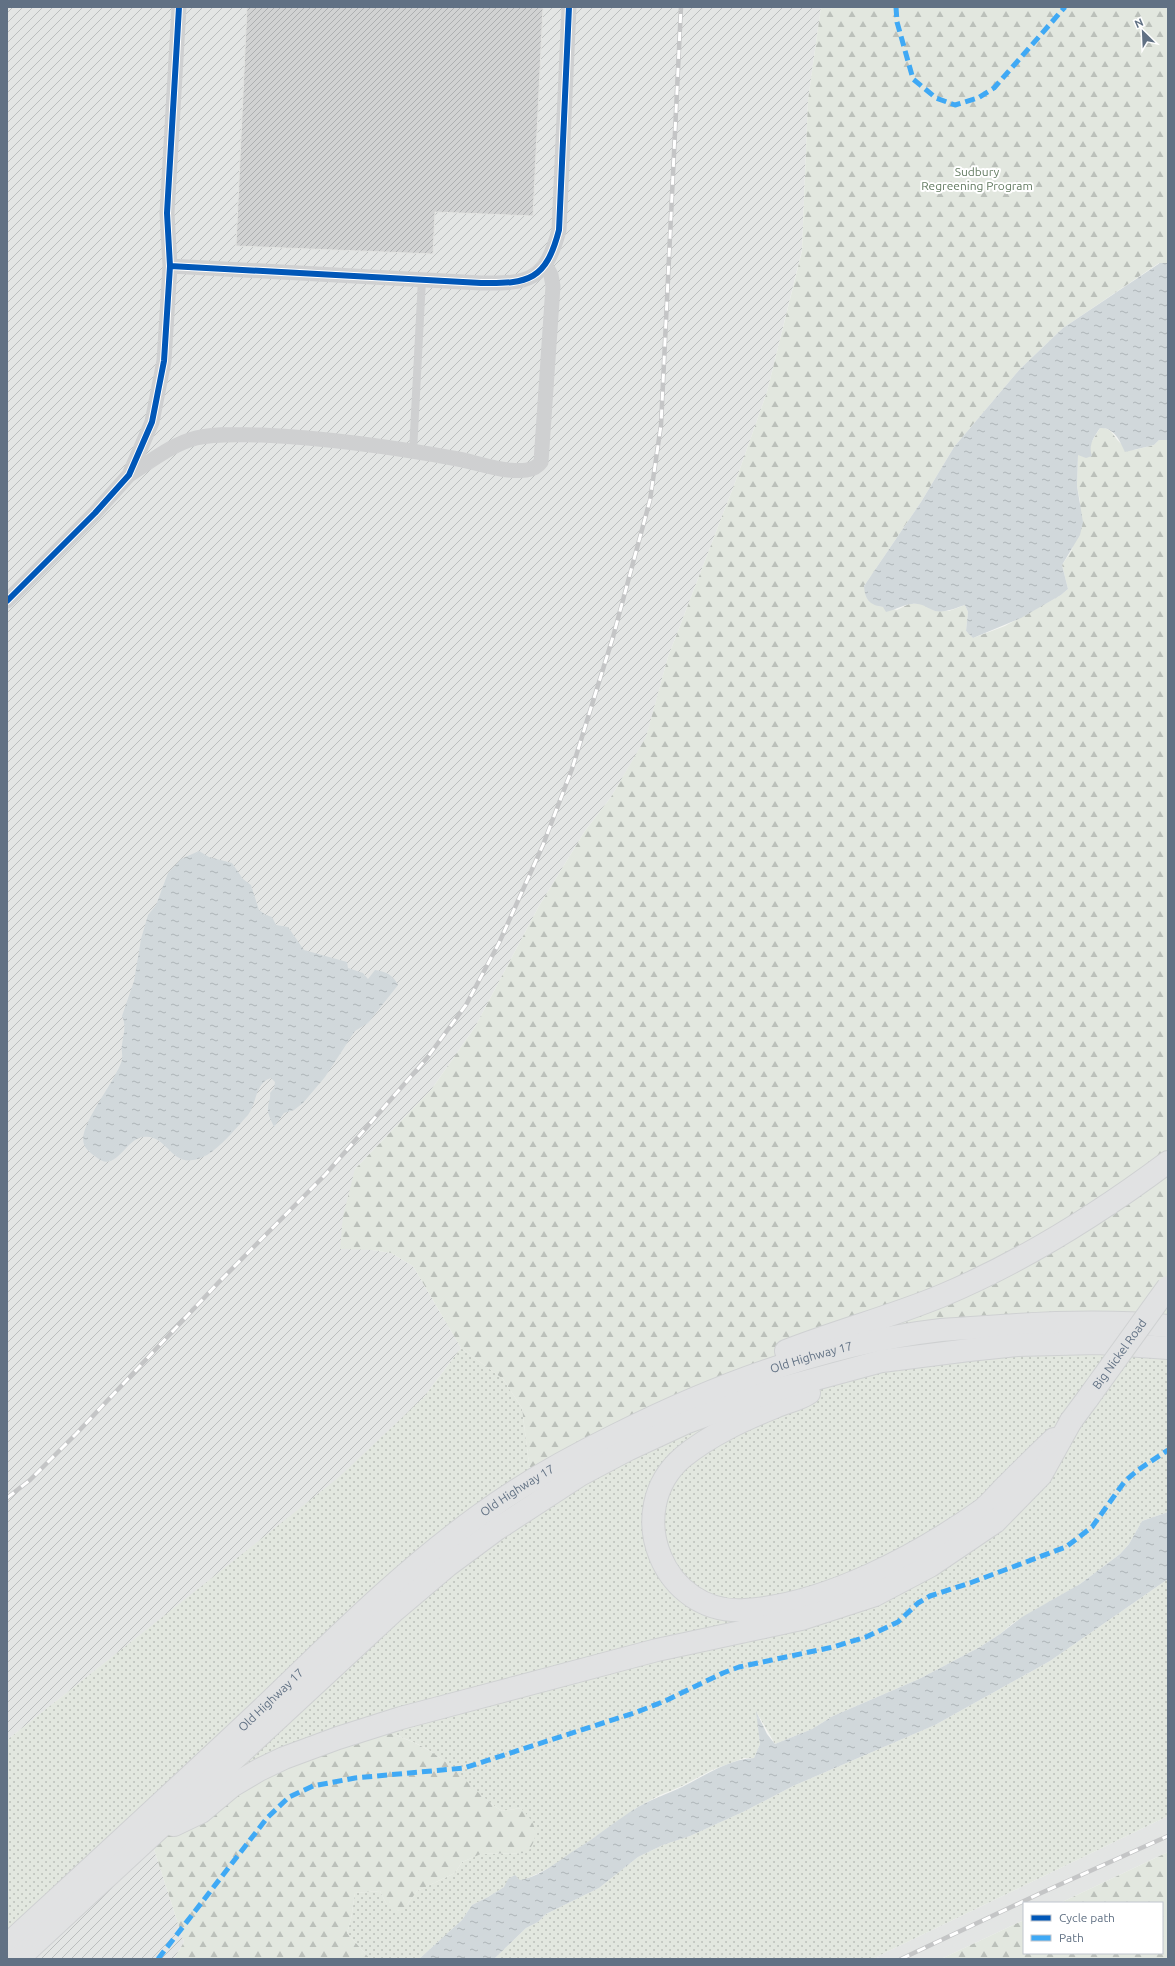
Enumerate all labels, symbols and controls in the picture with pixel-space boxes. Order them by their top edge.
north arrow [1123,12,1163,52]
text: N [1133,16,1145,30]
park label: Sudbury Regreening Program [921,165,1033,192]
street label: Big Nickel Road [1090,1316,1149,1392]
street label: Old Highway 17 [768,1339,854,1375]
street label: Old Highway 17 [478,1462,556,1519]
street label: Old Highway 17 [235,1666,306,1734]
legend [1023,1902,1163,1954]
text: Cycle path [1059,1911,1115,1924]
text: Path [1059,1931,1084,1944]

